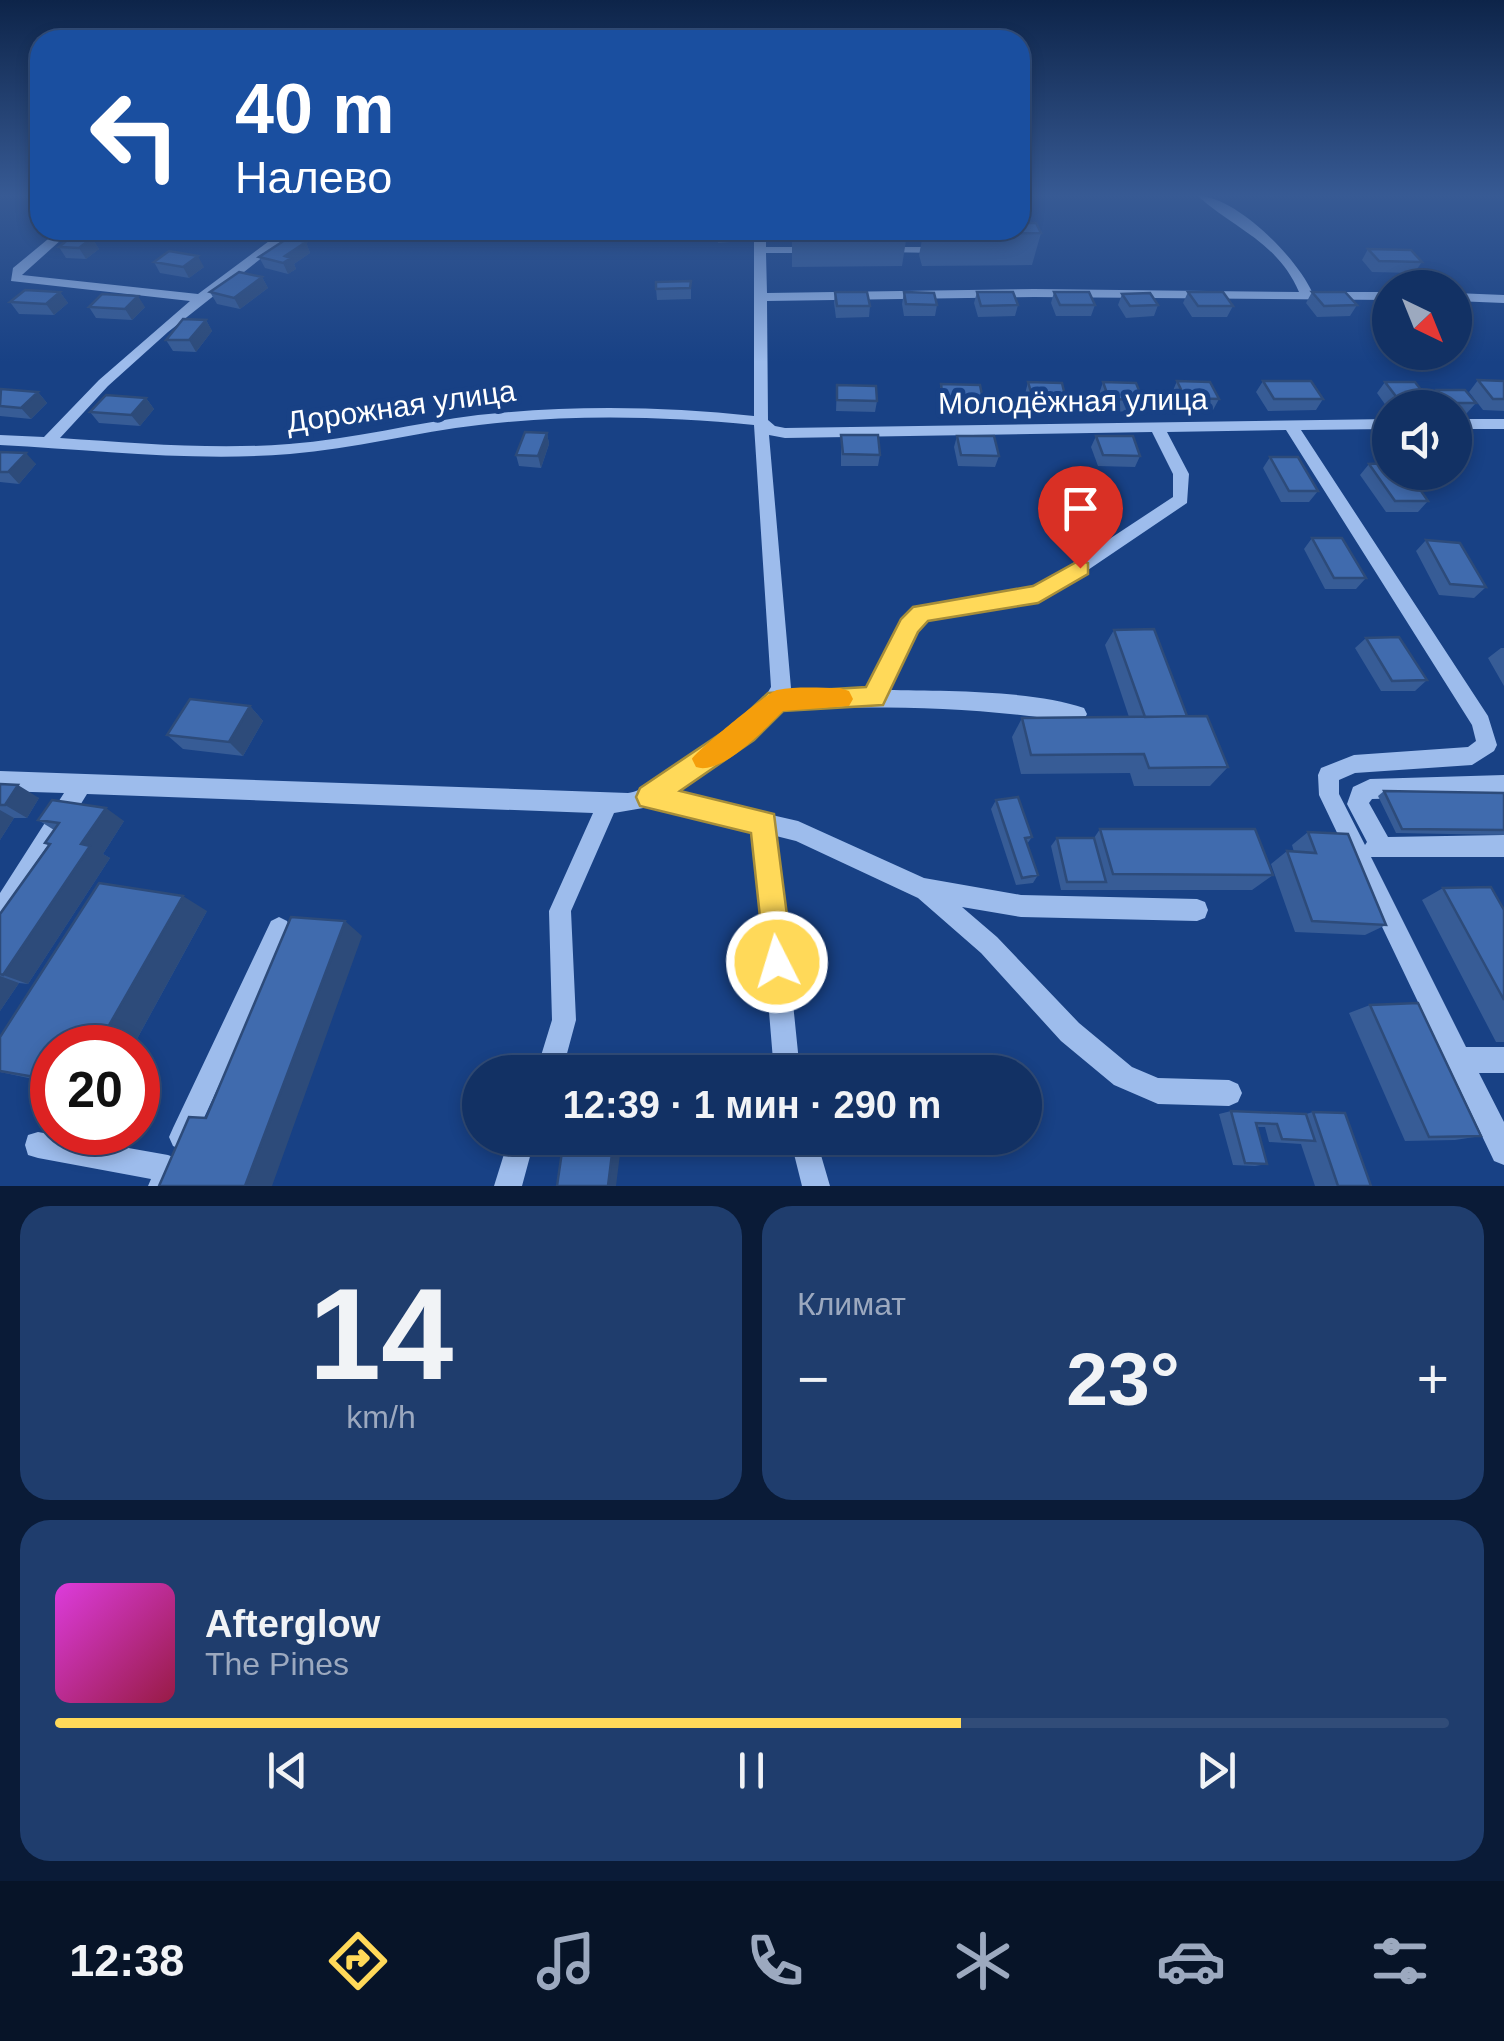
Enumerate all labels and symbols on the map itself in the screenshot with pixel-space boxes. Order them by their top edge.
north arrow [1372,270,1472,370]
street label: Дорожная улица [284,374,518,438]
street label: Молодёжная улица [938,382,1208,420]
pin [1038,466,1123,569]
position arrow [725,910,829,1014]
speed limit sign: 20 [30,1025,160,1155]

